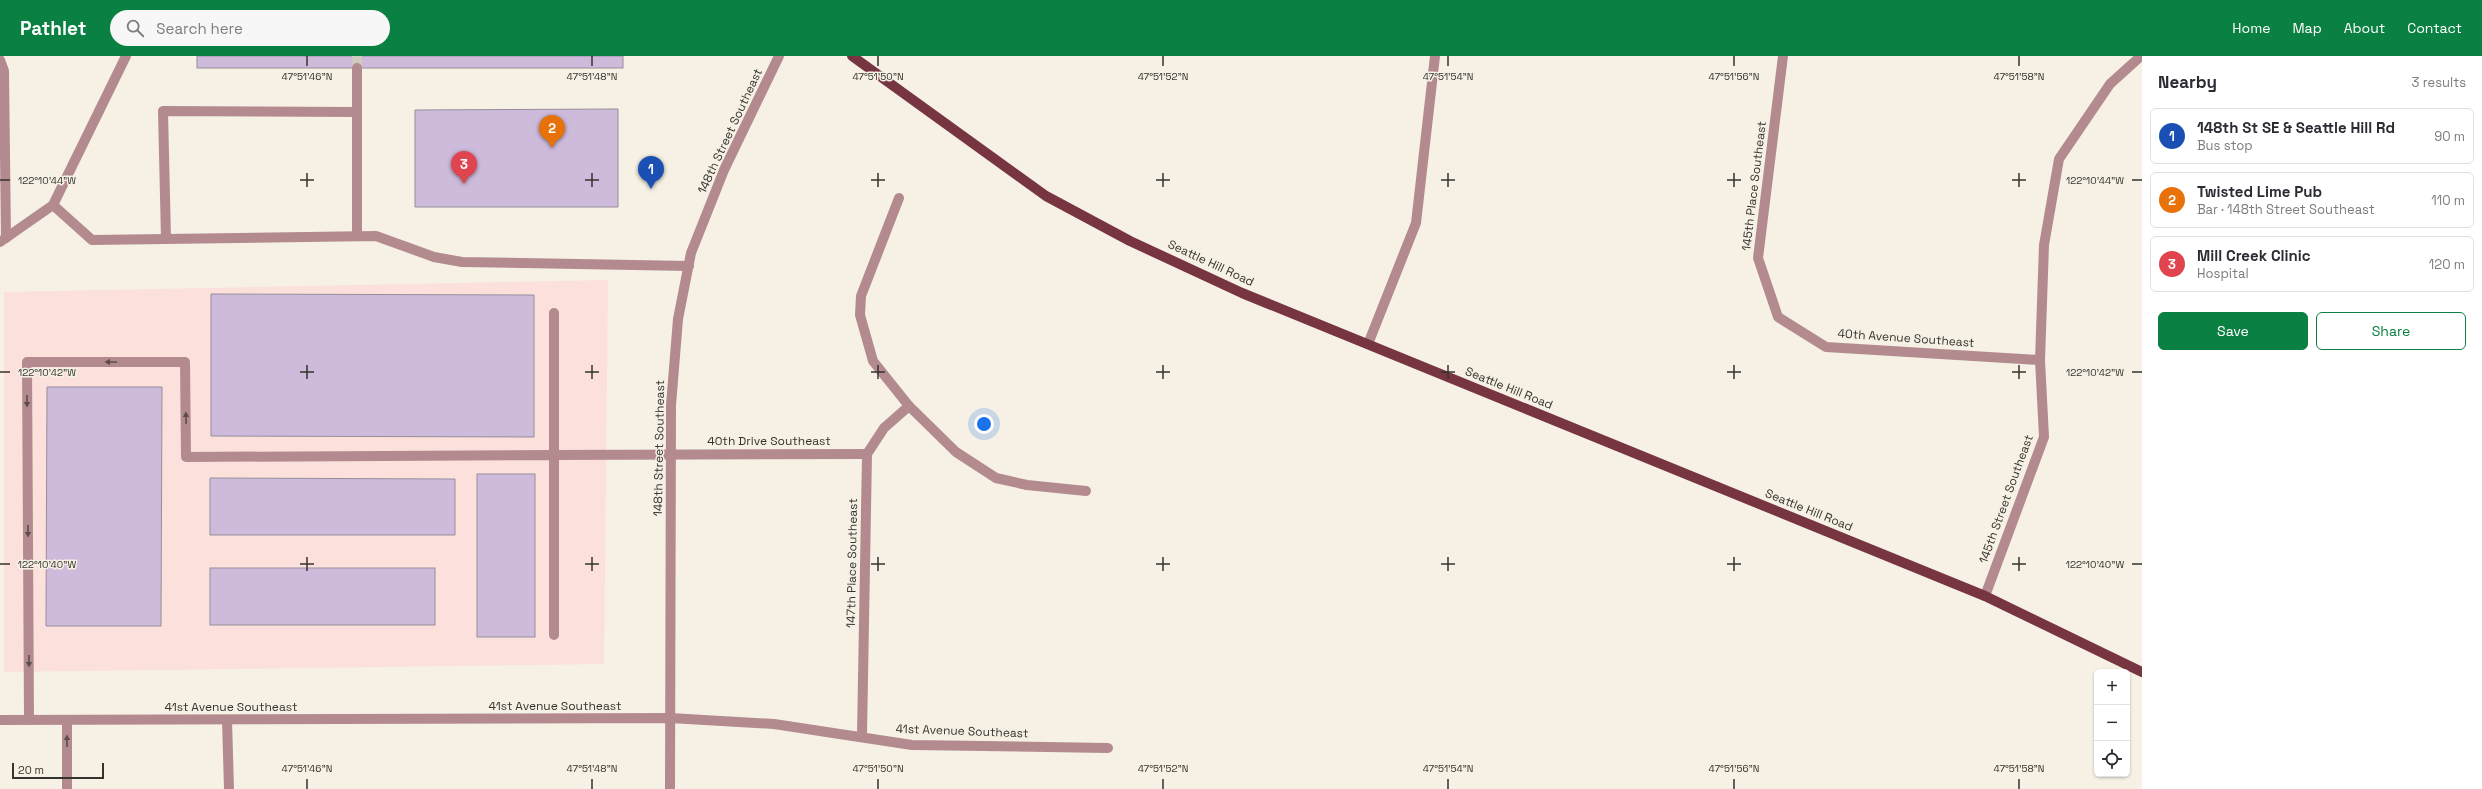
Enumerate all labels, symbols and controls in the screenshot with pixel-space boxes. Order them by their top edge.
search box [110,10,390,46]
text: Pathlet [20,16,86,41]
icon: search [124,17,146,39]
text: Search here [156,19,243,38]
text: Home [2232,19,2270,37]
text: Map [2292,19,2322,37]
text: About [2344,19,2385,37]
text: Contact [2407,19,2462,37]
street label: 148th Street Southeast [694,66,766,196]
text: 47°51'46"N [282,70,332,83]
text: 47°51'48"N [567,70,617,83]
text: 47°51'50"N [852,70,904,83]
text: 47°51'52"N [1138,70,1188,83]
text: 47°51'54"N [1423,70,1473,83]
text: 47°51'56"N [1709,70,1759,83]
text: 47°51'58"N [1993,70,2045,83]
text: Nearby [2158,71,2217,93]
text: 3 results [2412,74,2466,91]
pin: 2 [539,115,565,148]
text: 148th St SE & Seattle Hill Rd [2197,118,2395,137]
street label: 145th Place Southeast [1738,120,1770,252]
text: 1 [2169,128,2175,145]
text: 90 m [2434,128,2465,145]
text: Bus stop [2197,137,2253,154]
pin: 3 [451,151,477,184]
pin: 1 [638,156,664,189]
text: 122°10'44"W [18,174,76,187]
text: 122°10'44"W [2066,174,2124,187]
text: Twisted Lime Pub [2197,182,2322,201]
text: 2 [2168,192,2176,209]
text: 110 m [2431,192,2465,209]
text: Bar · 148th Street Southeast [2197,201,2375,218]
street label: Seattle Hill Road [1165,236,1257,290]
text: Mill Creek Clinic [2197,246,2311,265]
text: 3 [2168,256,2176,273]
text: 120 m [2429,256,2465,273]
text: Hospital [2197,265,2249,282]
button: Save [2158,312,2308,350]
button: Share [2316,312,2466,350]
street label: 40th Avenue Southeast [1837,325,1975,351]
one-way arrow [104,359,117,365]
street label: Seattle Hill Road [1463,363,1555,413]
text: 122°10'42"W [18,366,76,379]
text: 122°10'42"W [2066,366,2124,379]
street label: 148th Street Southeast [650,380,668,516]
one-way arrow [24,395,30,408]
one-way arrow [183,411,189,424]
your location [974,414,994,434]
street label: 145th Street Southeast [1975,432,2037,566]
street label: 40th Drive Southeast [707,433,831,449]
street label: Seattle Hill Road [1763,485,1855,535]
street label: 147th Place Southeast [843,498,861,628]
one-way arrow [25,525,31,538]
text: 122°10'40"W [18,558,76,571]
text: 122°10'40"W [2066,558,2124,571]
one-way arrow [26,655,32,668]
map controls [2094,669,2130,777]
button: + [2094,669,2130,705]
street label: 41st Avenue Southeast [489,698,621,714]
street label: 41st Avenue Southeast [165,699,297,715]
button: − [2094,705,2130,741]
street label: 41st Avenue Southeast [895,721,1029,741]
one-way arrow [64,734,70,747]
button: locate [2094,741,2130,777]
scale bar [12,761,104,780]
text: 47°51'46"N [282,762,332,775]
text: 47°51'48"N [567,762,617,775]
text: 47°51'50"N [852,762,904,775]
text: 47°51'52"N [1138,762,1188,775]
text: 47°51'54"N [1423,762,1473,775]
text: 47°51'56"N [1709,762,1759,775]
text: 47°51'58"N [1993,762,2045,775]
text: 20 m [18,763,44,777]

